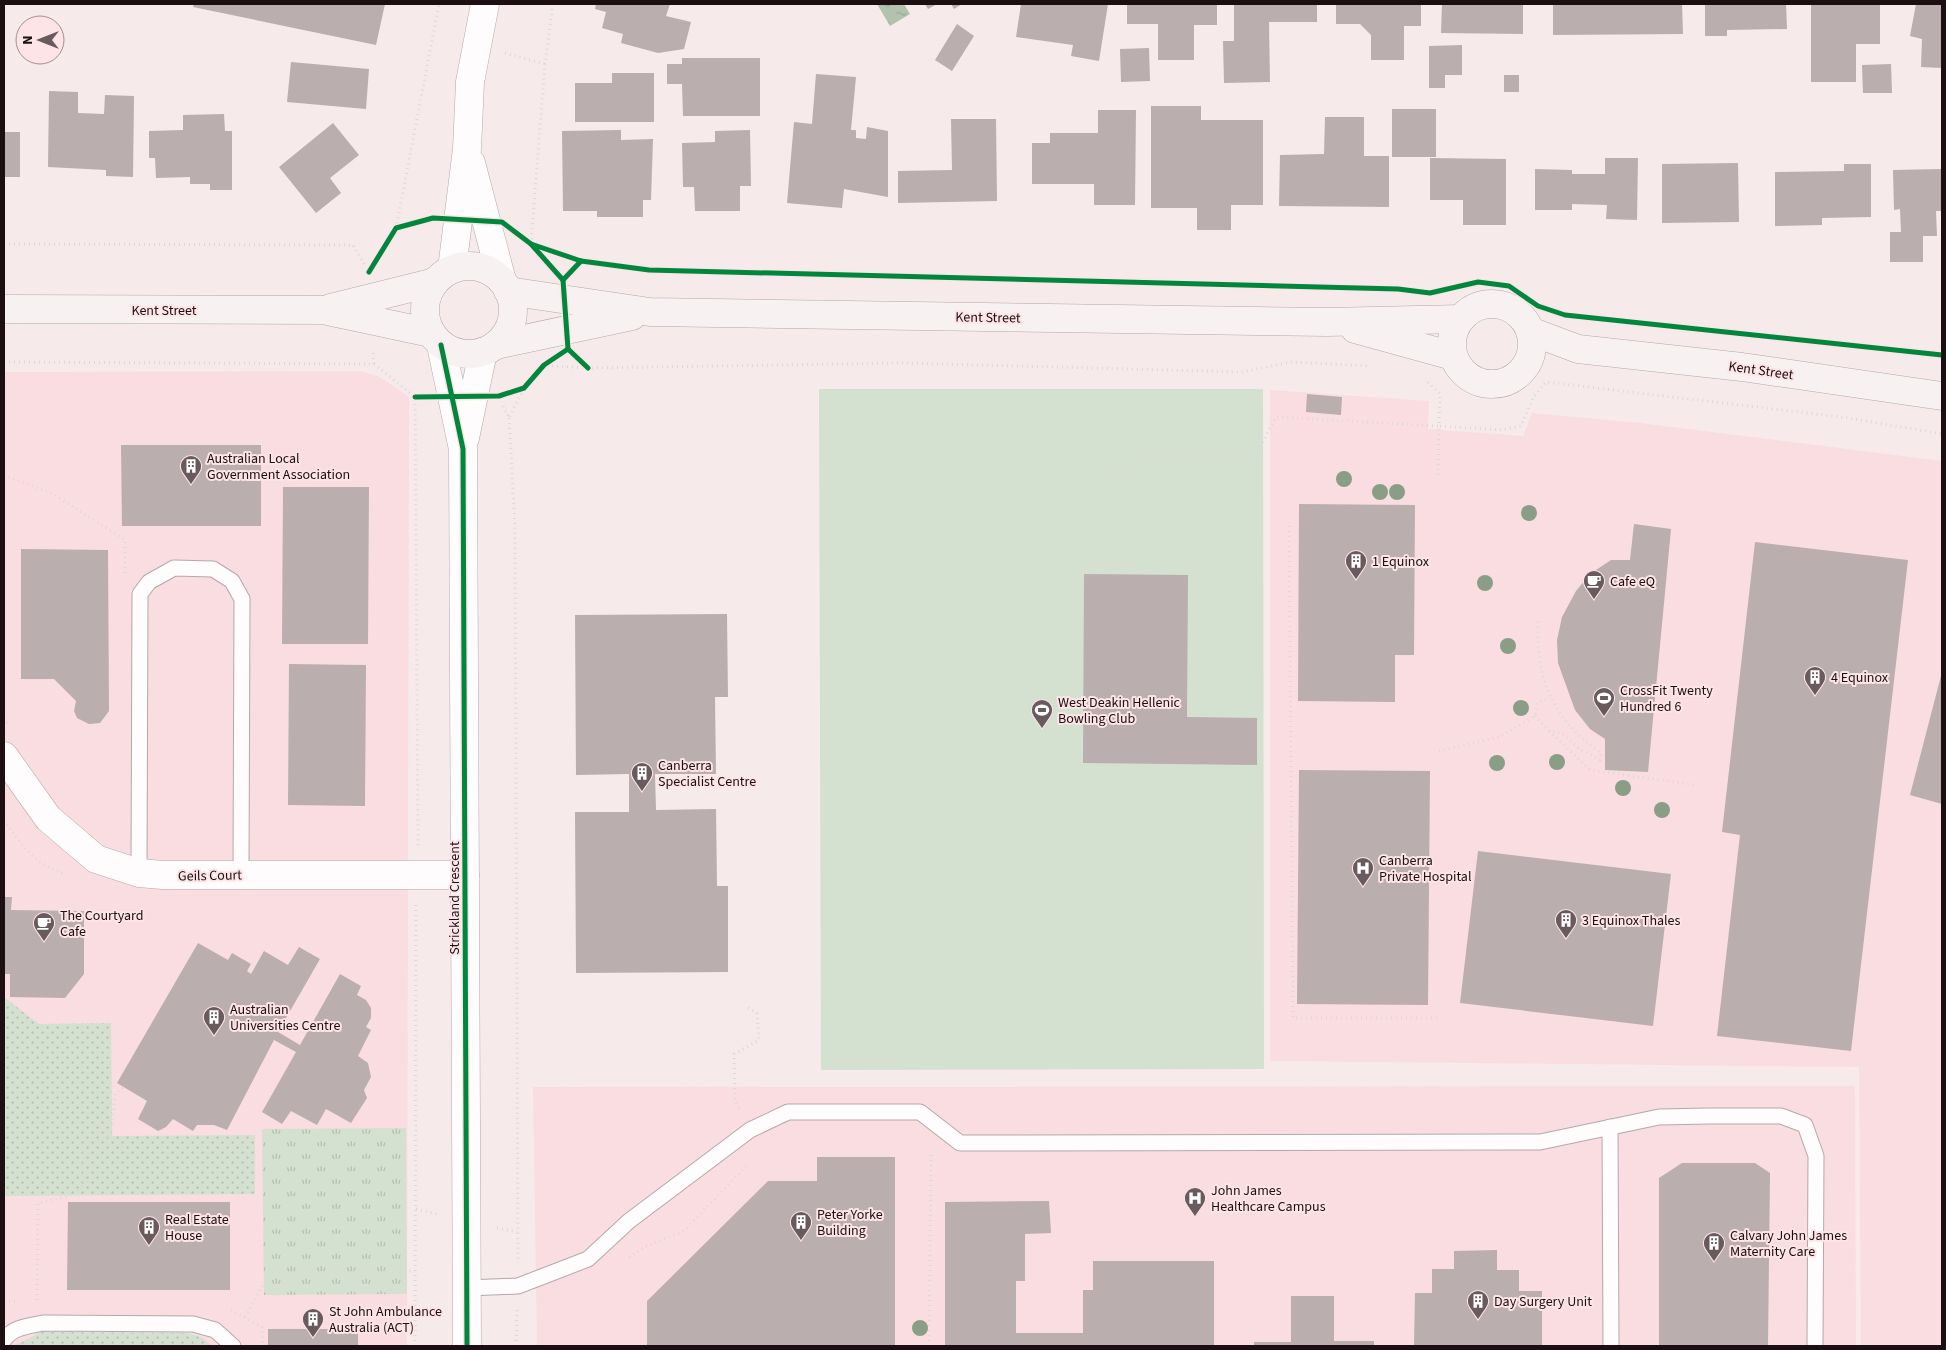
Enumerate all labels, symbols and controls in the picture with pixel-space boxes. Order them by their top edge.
north arrow [15,15,65,65]
text: N [18,35,38,45]
street label: Kent Street [131,301,197,321]
street label: Kent Street [955,307,1021,329]
street label: Kent Street [1727,357,1795,385]
place label: Australian Local Government Association [207,449,350,485]
building icon: Australian Local Government Association [179,454,203,485]
building icon: 1 Equinox [1344,549,1368,580]
place label: 1 Equinox [1372,552,1430,572]
cafe icon: Cafe eQ [1582,569,1606,600]
place label: Cafe eQ [1610,572,1655,592]
building icon: 4 Equinox [1803,665,1827,696]
place label: 4 Equinox [1831,668,1889,688]
place label: CrossFit Twenty Hundred 6 [1620,681,1713,717]
sports icon: CrossFit Twenty Hundred 6 [1592,686,1616,717]
place label: West Deakin Hellenic Bowling Club [1058,693,1181,729]
sports icon: West Deakin Hellenic Bowling Club [1030,698,1054,729]
place label: Canberra Specialist Centre [658,756,756,792]
building icon: Canberra Specialist Centre [630,761,654,792]
street label: Strickland Crescent [445,841,465,955]
place label: Canberra Private Hospital [1379,851,1472,887]
hospital icon: Canberra Private Hospital [1351,856,1375,887]
street label: Geils Court [178,865,242,887]
place label: The Courtyard Cafe [60,906,143,942]
building icon: 3 Equinox Thales [1554,908,1578,939]
cafe icon: The Courtyard Cafe [32,911,56,942]
place label: 3 Equinox Thales [1582,911,1681,931]
place label: Australian Universities Centre [230,1000,341,1036]
building icon: Australian Universities Centre [202,1005,226,1036]
place label: John James Healthcare Campus [1211,1181,1326,1217]
hospital icon: John James Healthcare Campus [1183,1186,1207,1217]
place label: Peter Yorke Building [817,1205,883,1241]
place label: Real Estate House [165,1210,229,1246]
building icon: Peter Yorke Building [789,1210,813,1241]
building icon: Real Estate House [137,1215,161,1246]
place label: Calvary John James Maternity Care [1730,1226,1847,1262]
building icon: Calvary John James Maternity Care [1702,1231,1726,1262]
building icon: Day Surgery Unit [1466,1289,1490,1320]
place label: Day Surgery Unit [1494,1292,1592,1312]
place label: St John Ambulance Australia (ACT) [329,1302,442,1338]
building icon: St John Ambulance Australia (ACT) [301,1307,325,1338]

